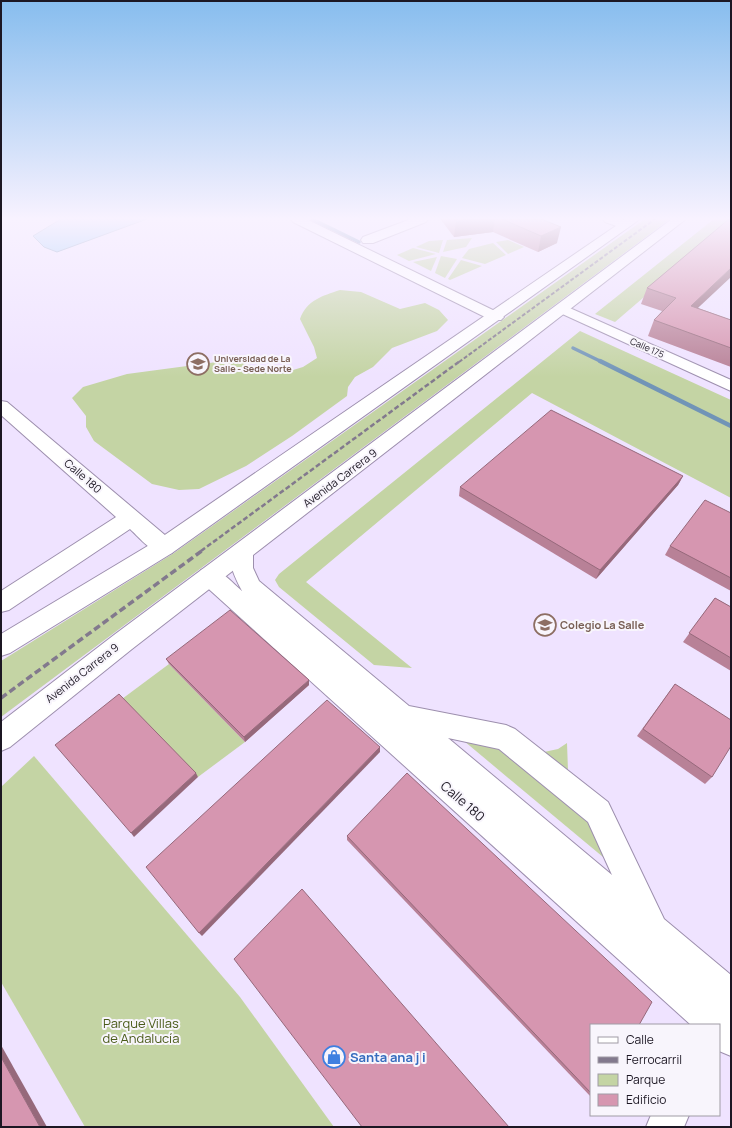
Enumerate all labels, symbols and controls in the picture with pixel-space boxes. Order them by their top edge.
street label: Calle 175 [628,334,666,361]
school or university icon: Universidad de La Salle - Sede Norte [185,351,211,377]
place label: Universidad de La Salle - Sede Norte [214,352,292,375]
street label: Avenida Carrera 9 [300,445,380,510]
street label: Calle 180 [61,455,105,496]
school or university icon: Colegio La Salle [532,612,558,638]
place label: Colegio La Salle [560,617,645,632]
street label: Avenida Carrera 9 [42,639,122,706]
street label: Calle 180 [437,777,489,825]
park label: Parque Villas de Andalucía [103,1014,179,1047]
legend [590,1024,720,1116]
text: Calle [626,1031,654,1048]
shop icon: Santa ana j i [321,1044,347,1070]
place label: Santa ana j i [350,1048,426,1066]
text: Ferrocarril [626,1051,682,1068]
text: Parque [626,1071,665,1088]
text: Edificio [626,1091,666,1108]

